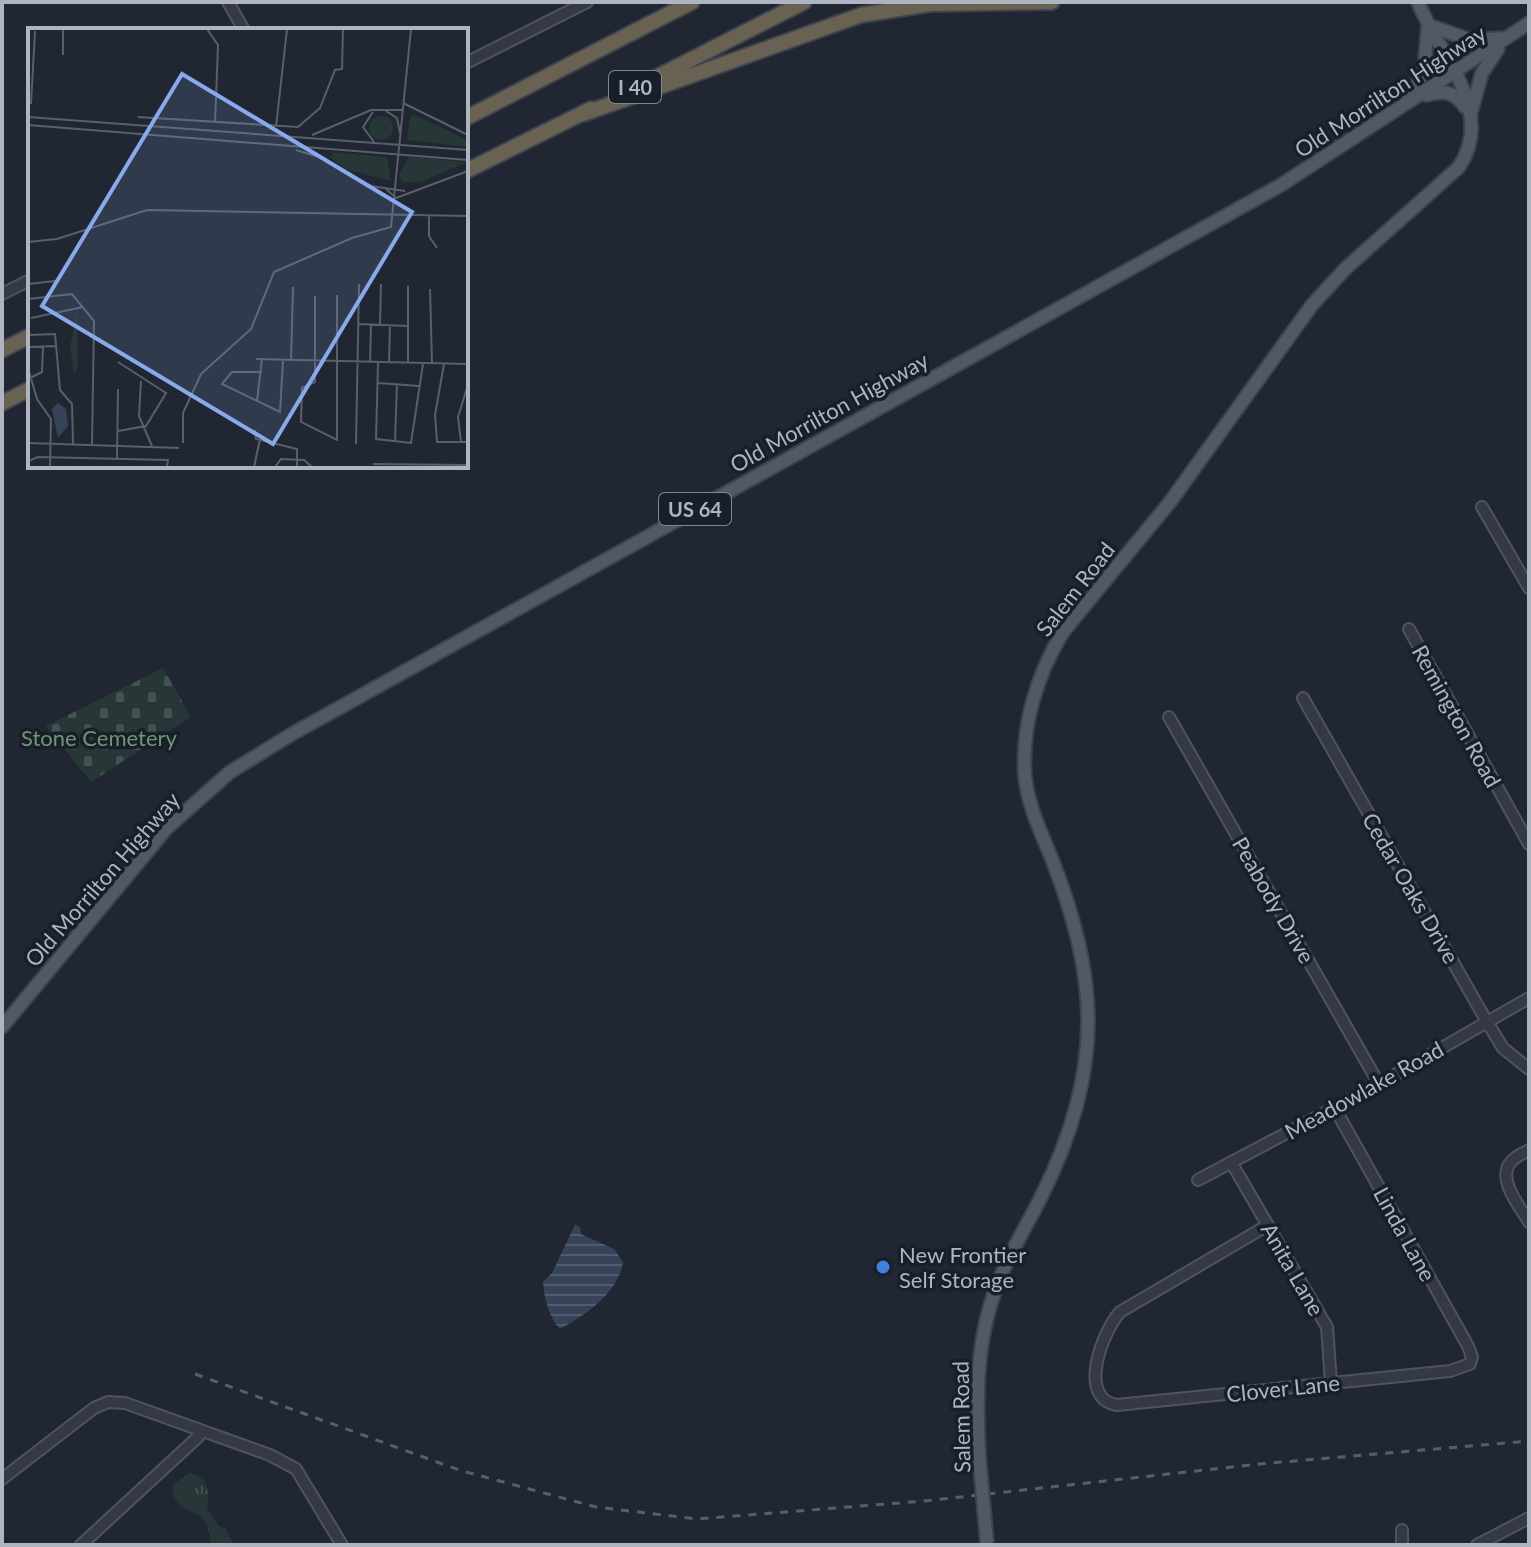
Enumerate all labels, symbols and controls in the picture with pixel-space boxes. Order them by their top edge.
street label: Old Morrilton Highway [1289,19,1491,163]
inset map [28,28,468,468]
road number: I 40 [609,71,661,103]
street label: Old Morrilton Highway [725,346,933,478]
road number: US 64 [659,493,731,525]
street label: Salem Road [1030,537,1120,641]
street label: Remington Road [1407,640,1507,792]
park label: Stone Cemetery [21,724,178,751]
street label: Old Morrilton Highway [19,786,186,972]
street label: Cedar Oaks Drive [1357,808,1465,968]
street label: Peabody Drive [1227,832,1321,968]
street label: Meadowlake Road [1280,1035,1448,1145]
street label: Linda Lane [1368,1182,1442,1286]
street label: Anita Lane [1256,1218,1330,1320]
place label: New Frontier Self Storage [899,1241,1026,1293]
marker: New Frontier Self Storage [874,1258,892,1276]
street label: Salem Road [947,1361,975,1473]
street label: Clover Lane [1225,1369,1341,1407]

